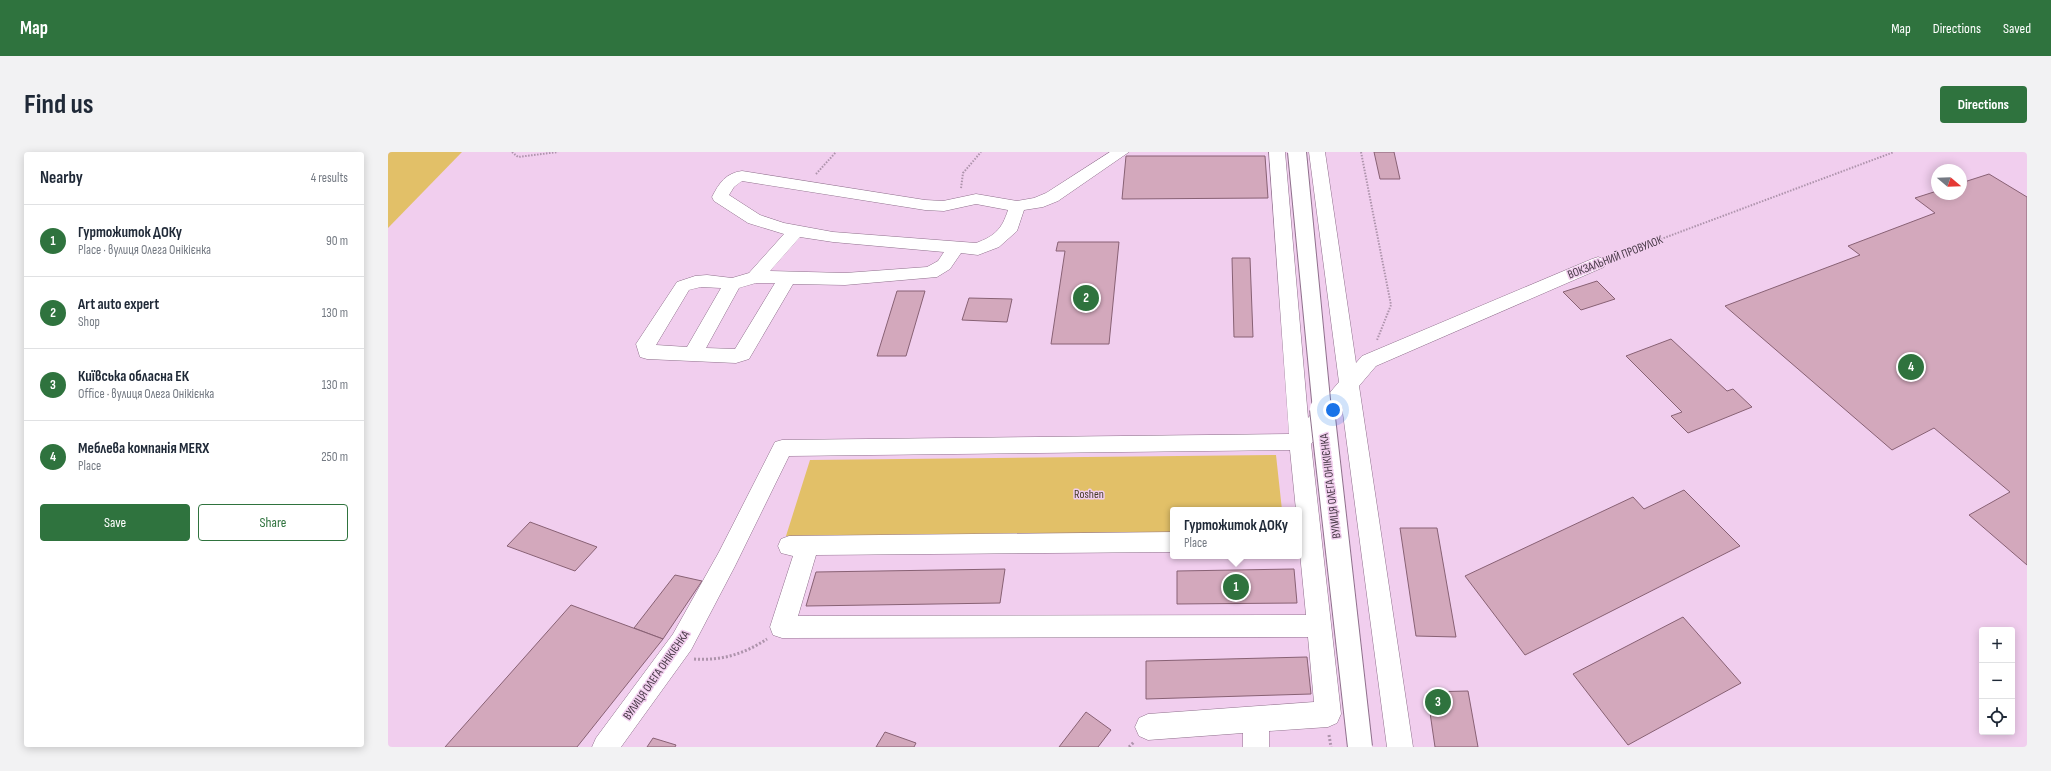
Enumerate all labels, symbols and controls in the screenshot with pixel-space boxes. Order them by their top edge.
text: Map [20,17,48,40]
text: Map [1891,20,1911,37]
text: Directions [1933,20,1981,37]
text: Saved [2003,20,2031,37]
button: Directions [1940,86,2027,123]
text: Find us [24,88,93,121]
north arrow [1931,164,1967,200]
text: Nearby [40,168,83,188]
text: 4 results [311,170,348,186]
text: Гуртожиток ДОКу [78,223,182,242]
street label: ВОКЗАЛЬНИЙ ПРОВУЛОК [1565,232,1665,283]
text: 1 [50,233,56,249]
text: 90 m [326,233,348,249]
text: Place · вулиця Олега Онікієнка [78,242,211,258]
pin: 2 [1073,283,1099,313]
text: Art auto expert [78,295,159,314]
text: 2 [50,305,56,321]
text: 130 m [322,305,348,321]
text: Shop [78,314,100,330]
pin: 4 [1898,352,1924,382]
text: Київська обласна ЕК [78,367,189,386]
text: 3 [50,377,56,393]
text: 130 m [322,377,348,393]
text: Office · вулиця Олега Онікієнка [78,386,214,402]
your location [1323,400,1343,420]
street label: ВУЛИЦЯ ОЛЕГА ОНІКІЄНКА [1317,432,1344,539]
text: Меблева компанія MERX [78,439,209,458]
text: 4 [50,449,56,465]
text: 250 m [321,449,348,465]
text: Place [78,458,101,474]
park label: Roshen [1074,487,1104,502]
button: Save [40,504,190,541]
button: Share [198,504,348,541]
popup [1170,507,1302,559]
text: Гуртожиток ДОКу [1184,516,1288,535]
text: Place [1184,535,1207,551]
pin: 1 [1223,572,1249,602]
street label: ВУЛИЦЯ ОЛЕГА ОНІКІЄНКА [620,627,693,723]
map controls [1979,627,2015,735]
button: + [1979,627,2015,663]
button: − [1979,663,2015,699]
pin: 3 [1425,687,1451,717]
button: locate [1979,699,2015,735]

